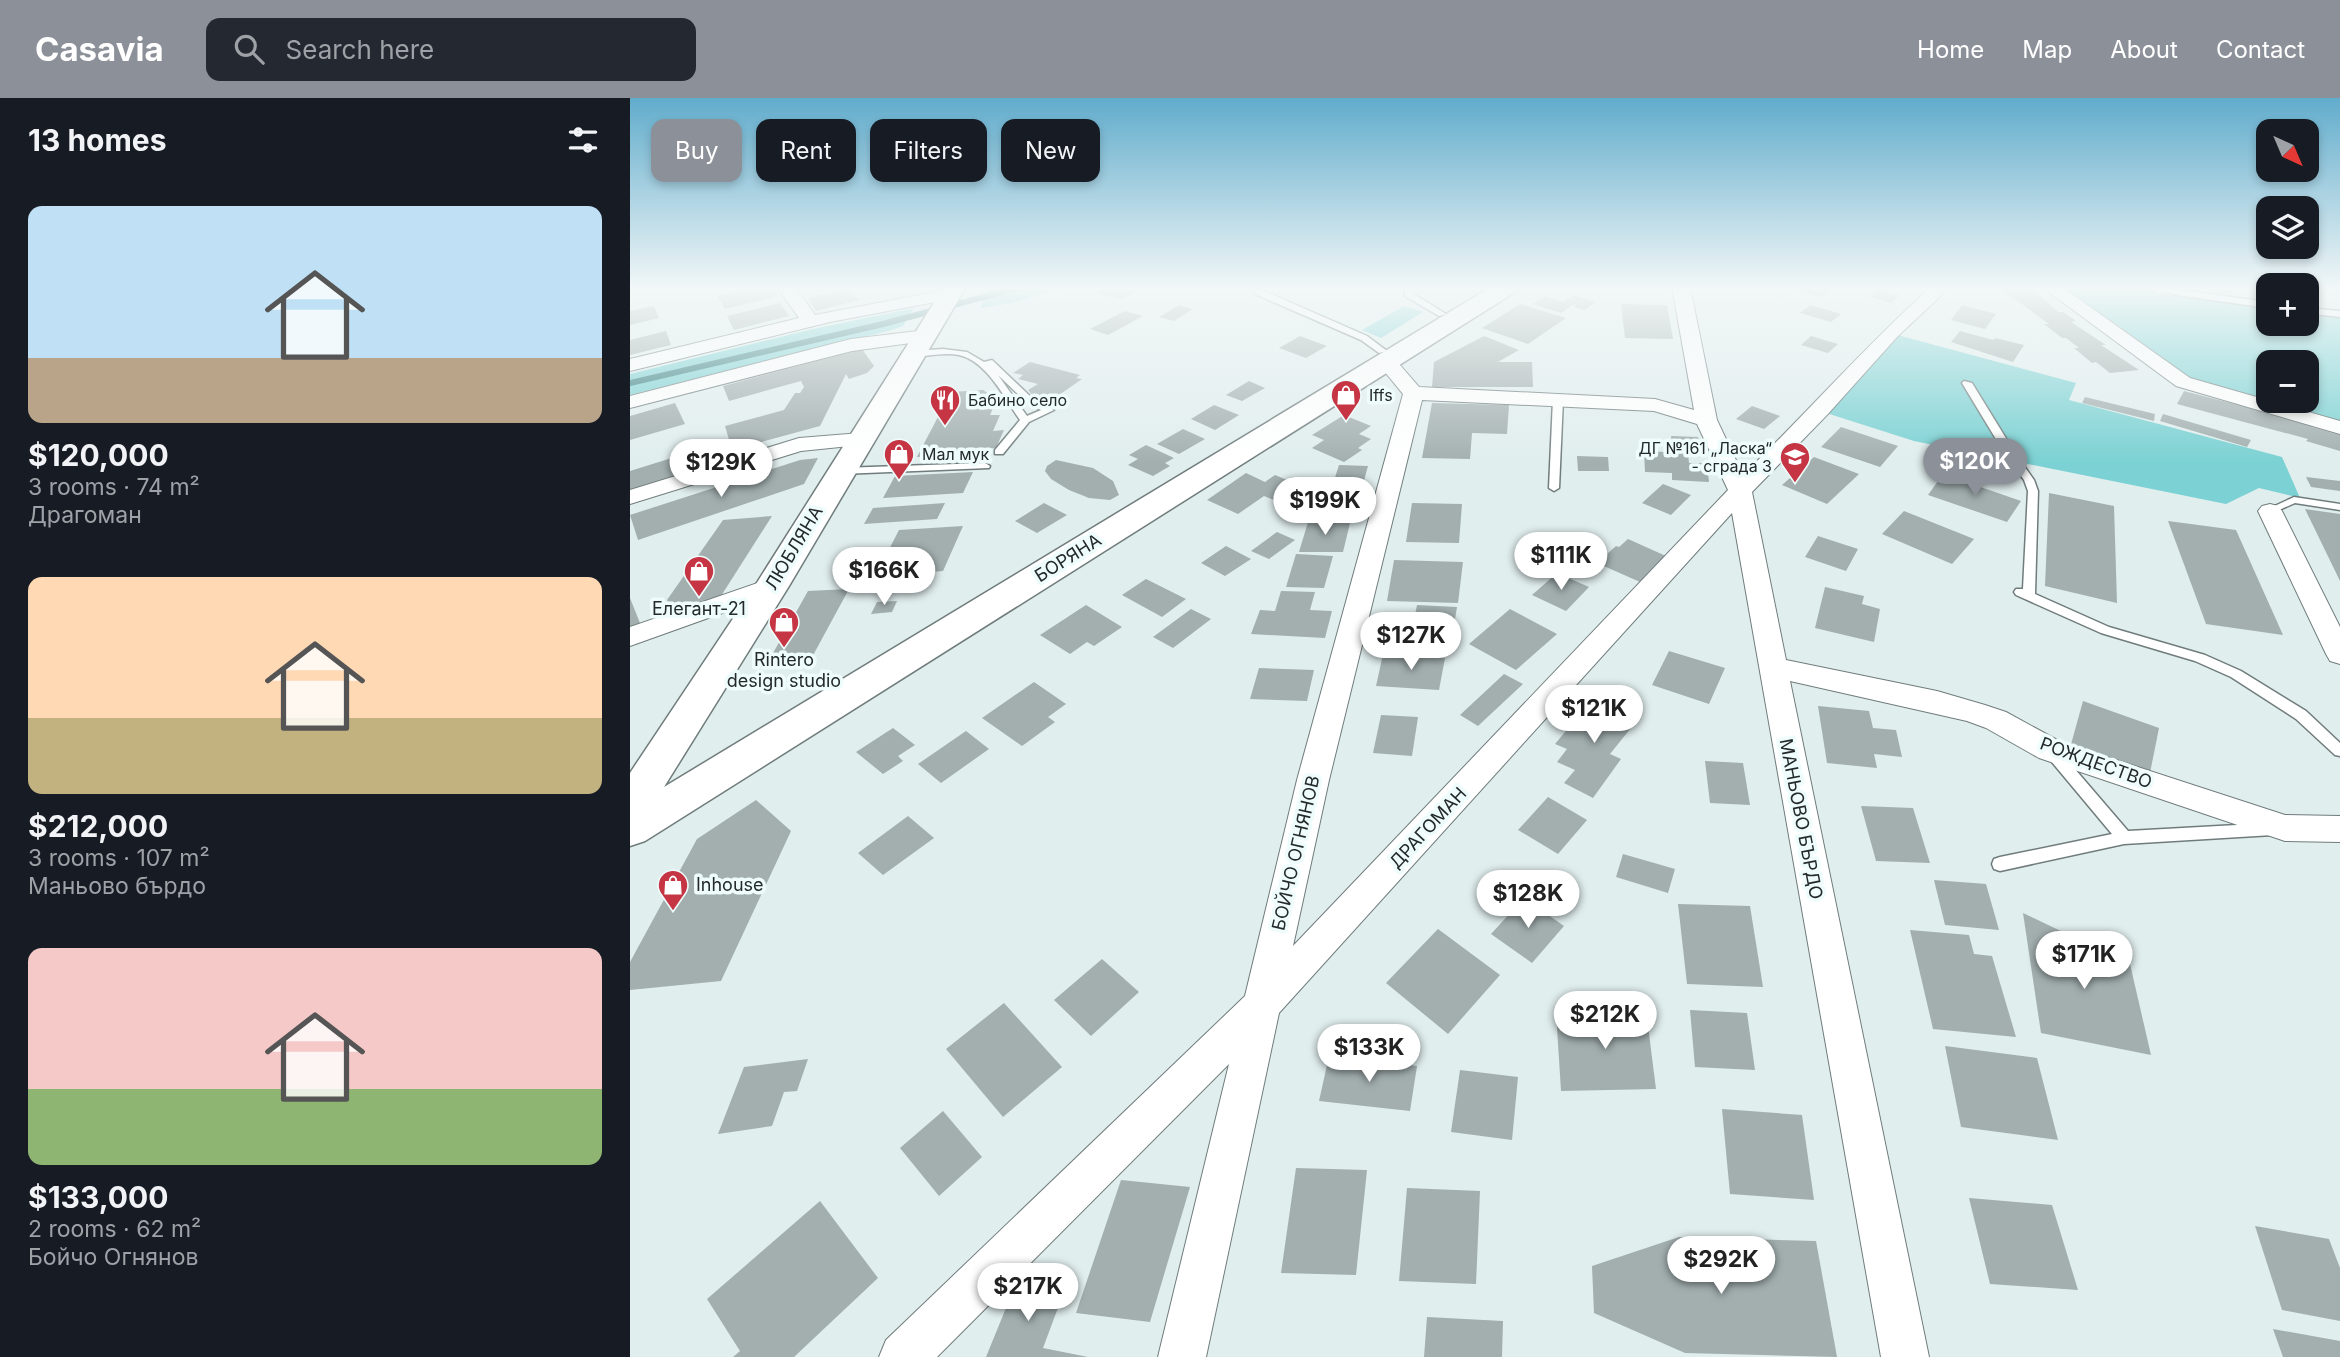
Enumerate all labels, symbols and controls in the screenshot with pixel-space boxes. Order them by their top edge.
search box [206,18,696,81]
text: Casavia [35,29,164,69]
icon: search [230,30,268,68]
text: Search here [286,34,434,65]
text: Home [1917,35,1984,64]
text: Map [2022,35,2072,64]
text: About [2110,35,2178,64]
text: Contact [2216,35,2305,64]
chip: Buy [651,119,742,182]
chip: Rent [756,119,856,182]
chip: Filters [870,119,987,182]
chip: New [1001,119,1100,182]
north arrow [2256,119,2319,182]
map controls [2256,119,2319,413]
icon: filters [564,121,602,159]
text: 13 homes [28,122,167,158]
button: layers [2256,196,2319,259]
icon: home [252,252,378,378]
button: + [2256,273,2319,336]
button: − [2256,350,2319,413]
shop icon: Iffs [1329,378,1363,422]
restaurant icon: Бабино село [928,383,962,427]
place label: Iffs [1369,385,1393,405]
place label: Бабино село [968,390,1067,410]
text: $120,000 [28,437,169,473]
shop icon: Мал мук [882,437,916,481]
place label: ДГ №161 „Ласка“ - сграда 3 [1639,438,1772,476]
pin: $120K [1926,438,2024,498]
pin: $129K [672,440,770,499]
school or university icon: ДГ №161 „Ласка“ - сграда 3 [1778,440,1812,484]
place label: Мал мук [922,444,989,464]
text: $120K [1939,447,2011,475]
text: $129K [686,448,756,476]
text: 3 rooms · 74 m² [28,473,200,501]
pin: $199K [1276,478,1374,537]
text: $199K [1289,486,1361,514]
text: Драгоман [28,501,142,529]
street label: ЛЮБЛЯНА [760,502,827,594]
street label: БОРЯНА [1031,529,1105,586]
pin: $111K [1512,532,1610,592]
text: $111K [1530,541,1592,569]
pin: $166K [835,547,933,607]
shop icon: Елегант-21 [682,554,716,598]
text: $166K [848,556,920,584]
place label: Елегант-21 [652,598,746,619]
shop icon: Rintero design studio [767,605,801,649]
pin: $127K [1362,612,1460,672]
text: $127K [1376,621,1446,649]
icon: home [252,623,378,749]
place label: Rintero design studio [727,649,841,691]
pin: $121K [1545,686,1643,745]
text: $121K [1561,694,1627,722]
street label: РОЖДЕСТВО [2037,733,2155,792]
street label: МАНЬОВО БЪРДО [1776,737,1827,901]
street label: БОЙЧО ОГНЯНОВ [1266,773,1324,932]
street label: ДРАГОМАН [1385,783,1470,873]
text: $212,000 [28,808,168,844]
text: 3 rooms · 107 m² [28,844,210,872]
shop icon: Inhouse [656,868,690,912]
pin: $128K [1479,870,1577,930]
text: Маньово бърдо [28,872,206,900]
place label: Inhouse [696,874,764,895]
text: $128K [1493,879,1563,907]
pin: $171K [2035,932,2133,991]
text: $171K [2052,940,2116,968]
pin: $212K [1556,992,1654,1051]
icon: home [252,994,378,1120]
text: $212K [1570,1000,1640,1028]
pin: $133K [1320,1024,1418,1084]
text: $133K [1333,1033,1405,1061]
text: $133,000 [28,1179,169,1215]
text: 2 rooms · 62 m² [28,1215,201,1243]
pin: $292K [1672,1236,1770,1296]
text: Бойчо Огнянов [28,1243,199,1271]
text: $292K [1683,1245,1759,1273]
pin: $217K [979,1264,1077,1323]
text: $217K [993,1272,1063,1300]

